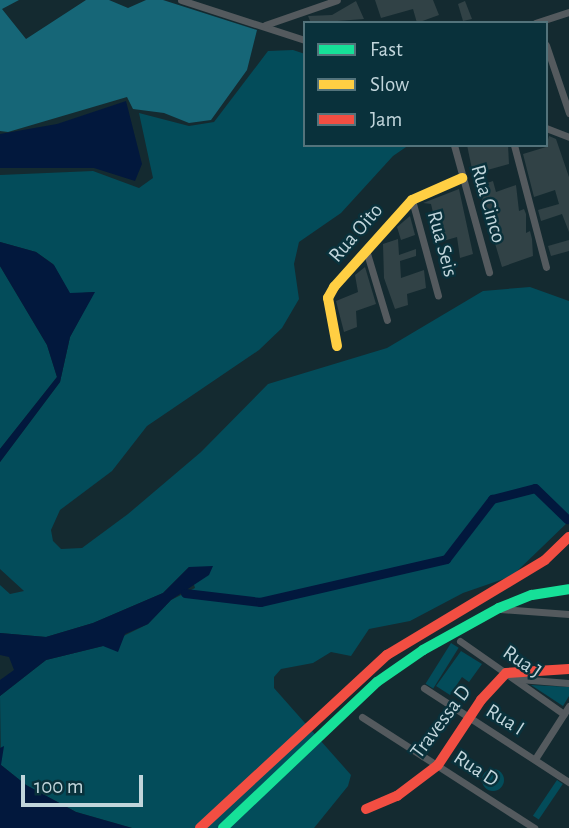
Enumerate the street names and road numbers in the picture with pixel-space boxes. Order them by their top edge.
street label: Rua Cinco [465,162,511,246]
street label: Rua Oito [323,198,389,268]
street label: Rua Seis [421,208,463,280]
street label: Rua J [498,640,546,684]
street label: Travessa D [405,680,477,764]
street label: Rua I [481,699,529,741]
street label: Rua D [449,745,503,793]

